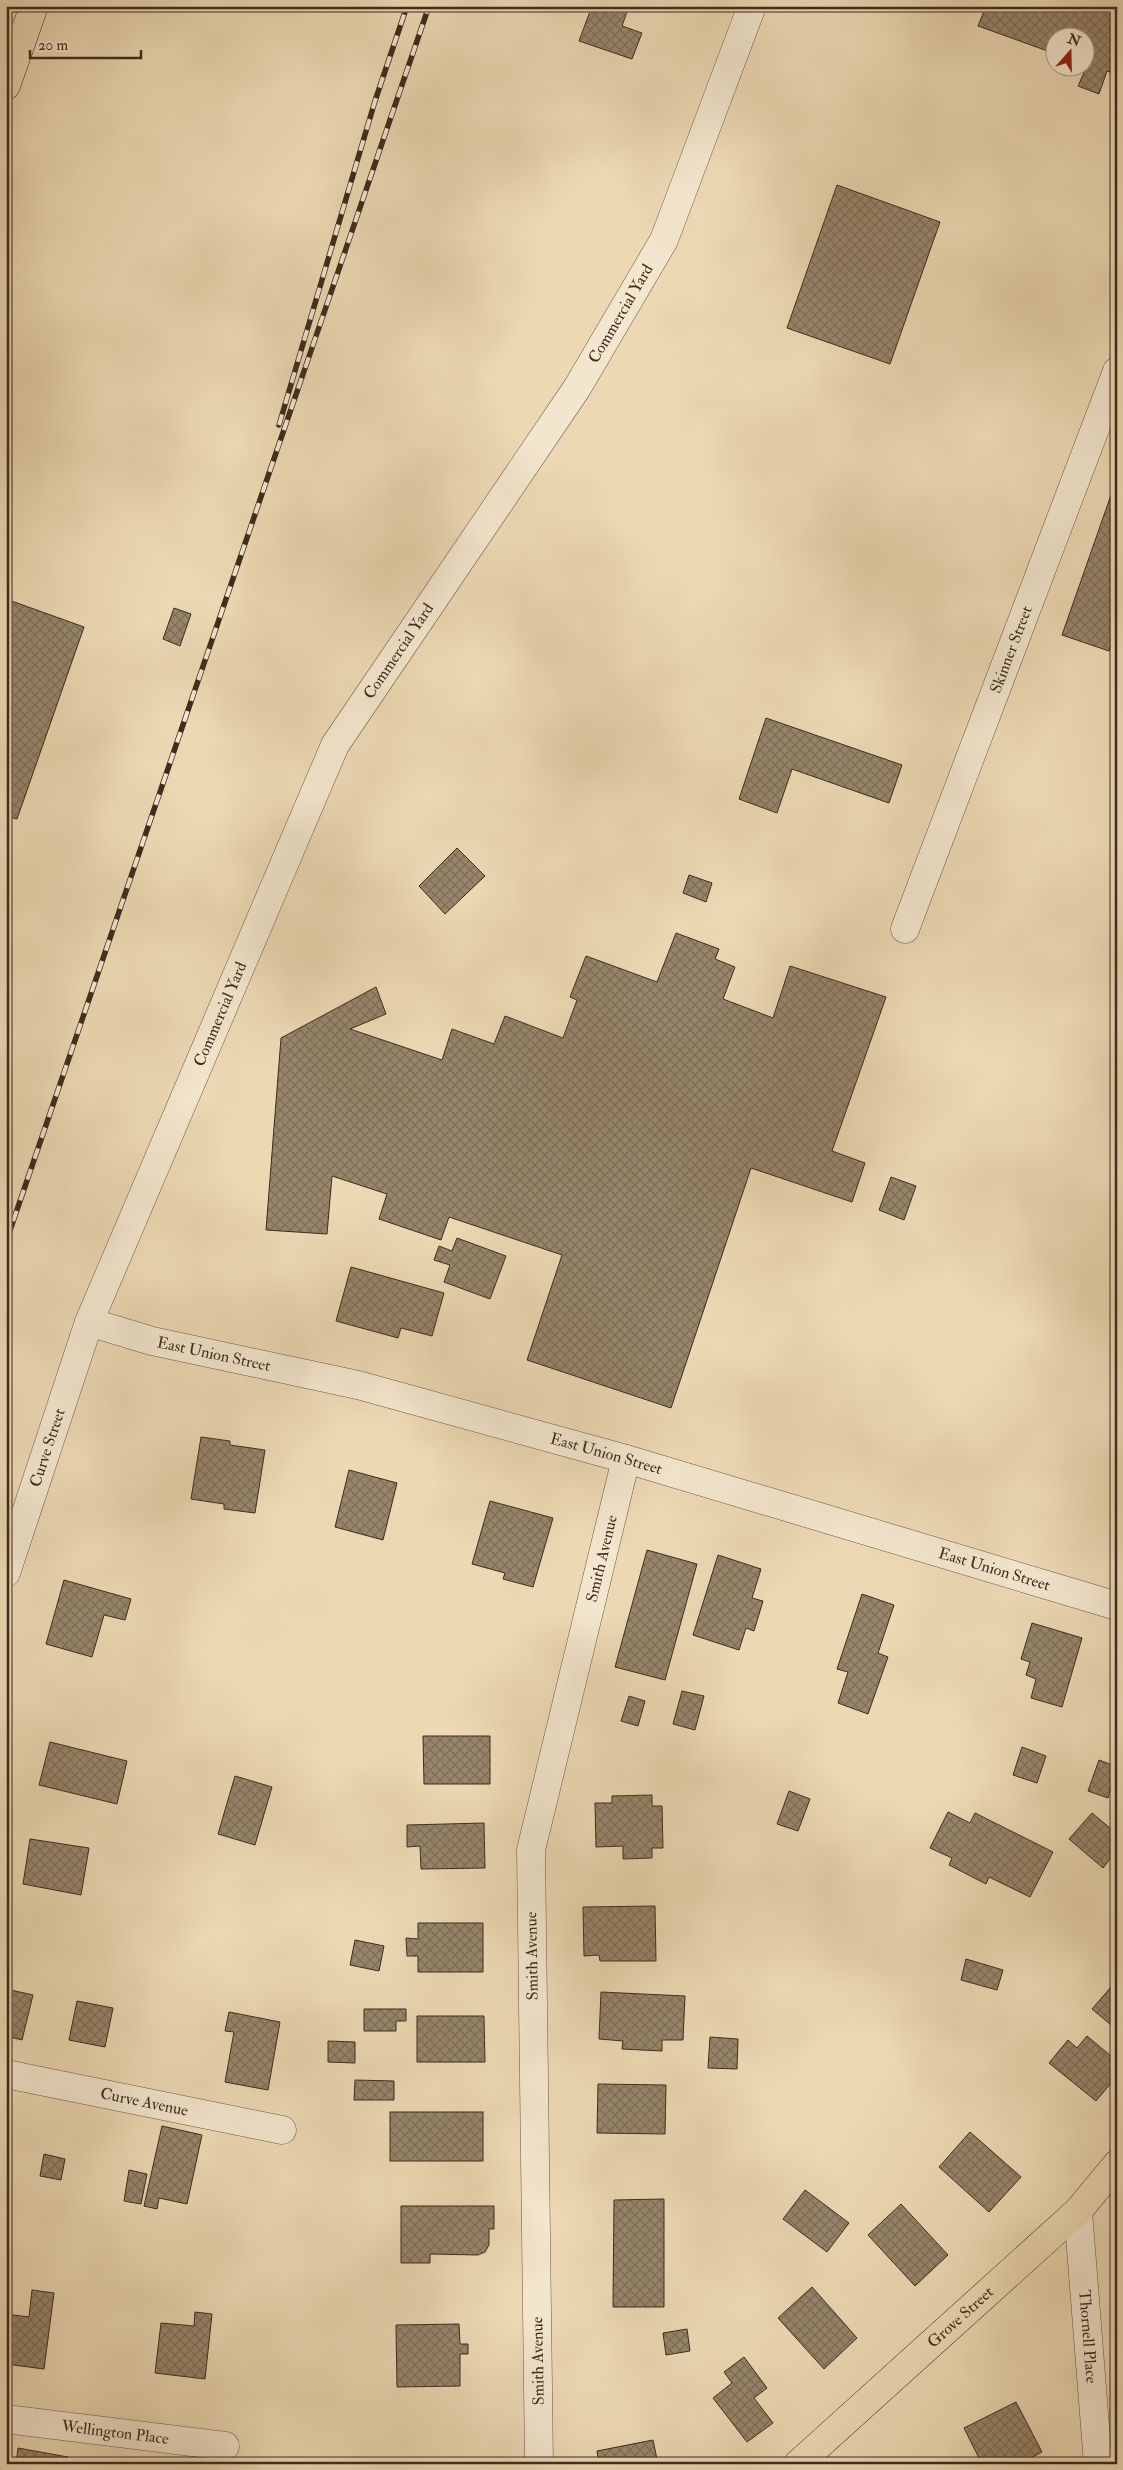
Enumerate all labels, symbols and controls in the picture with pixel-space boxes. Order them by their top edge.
scale bar [30,28,141,60]
north arrow [1046,28,1096,78]
text: N [1065,30,1084,51]
text: 20 m [38,36,68,55]
street label: Commercial Yard [584,261,658,367]
street label: Commercial Yard [359,599,438,703]
street label: Skinner Street [986,603,1037,696]
street label: Commercial Yard [189,959,251,1069]
street label: East Union Street [155,1332,272,1376]
street label: Curve Street [25,1406,70,1489]
street label: East Union Street [548,1429,665,1479]
street label: Smith Avenue [582,1513,622,1604]
street label: East Union Street [936,1543,1053,1595]
street label: Smith Avenue [521,1911,543,2001]
street label: Curve Avenue [98,2083,190,2121]
street label: Grove Street [923,2282,998,2352]
street label: Thornell Place [1074,2289,1102,2384]
street label: Smith Avenue [527,2316,549,2406]
street label: Wellington Place [59,2416,170,2449]

